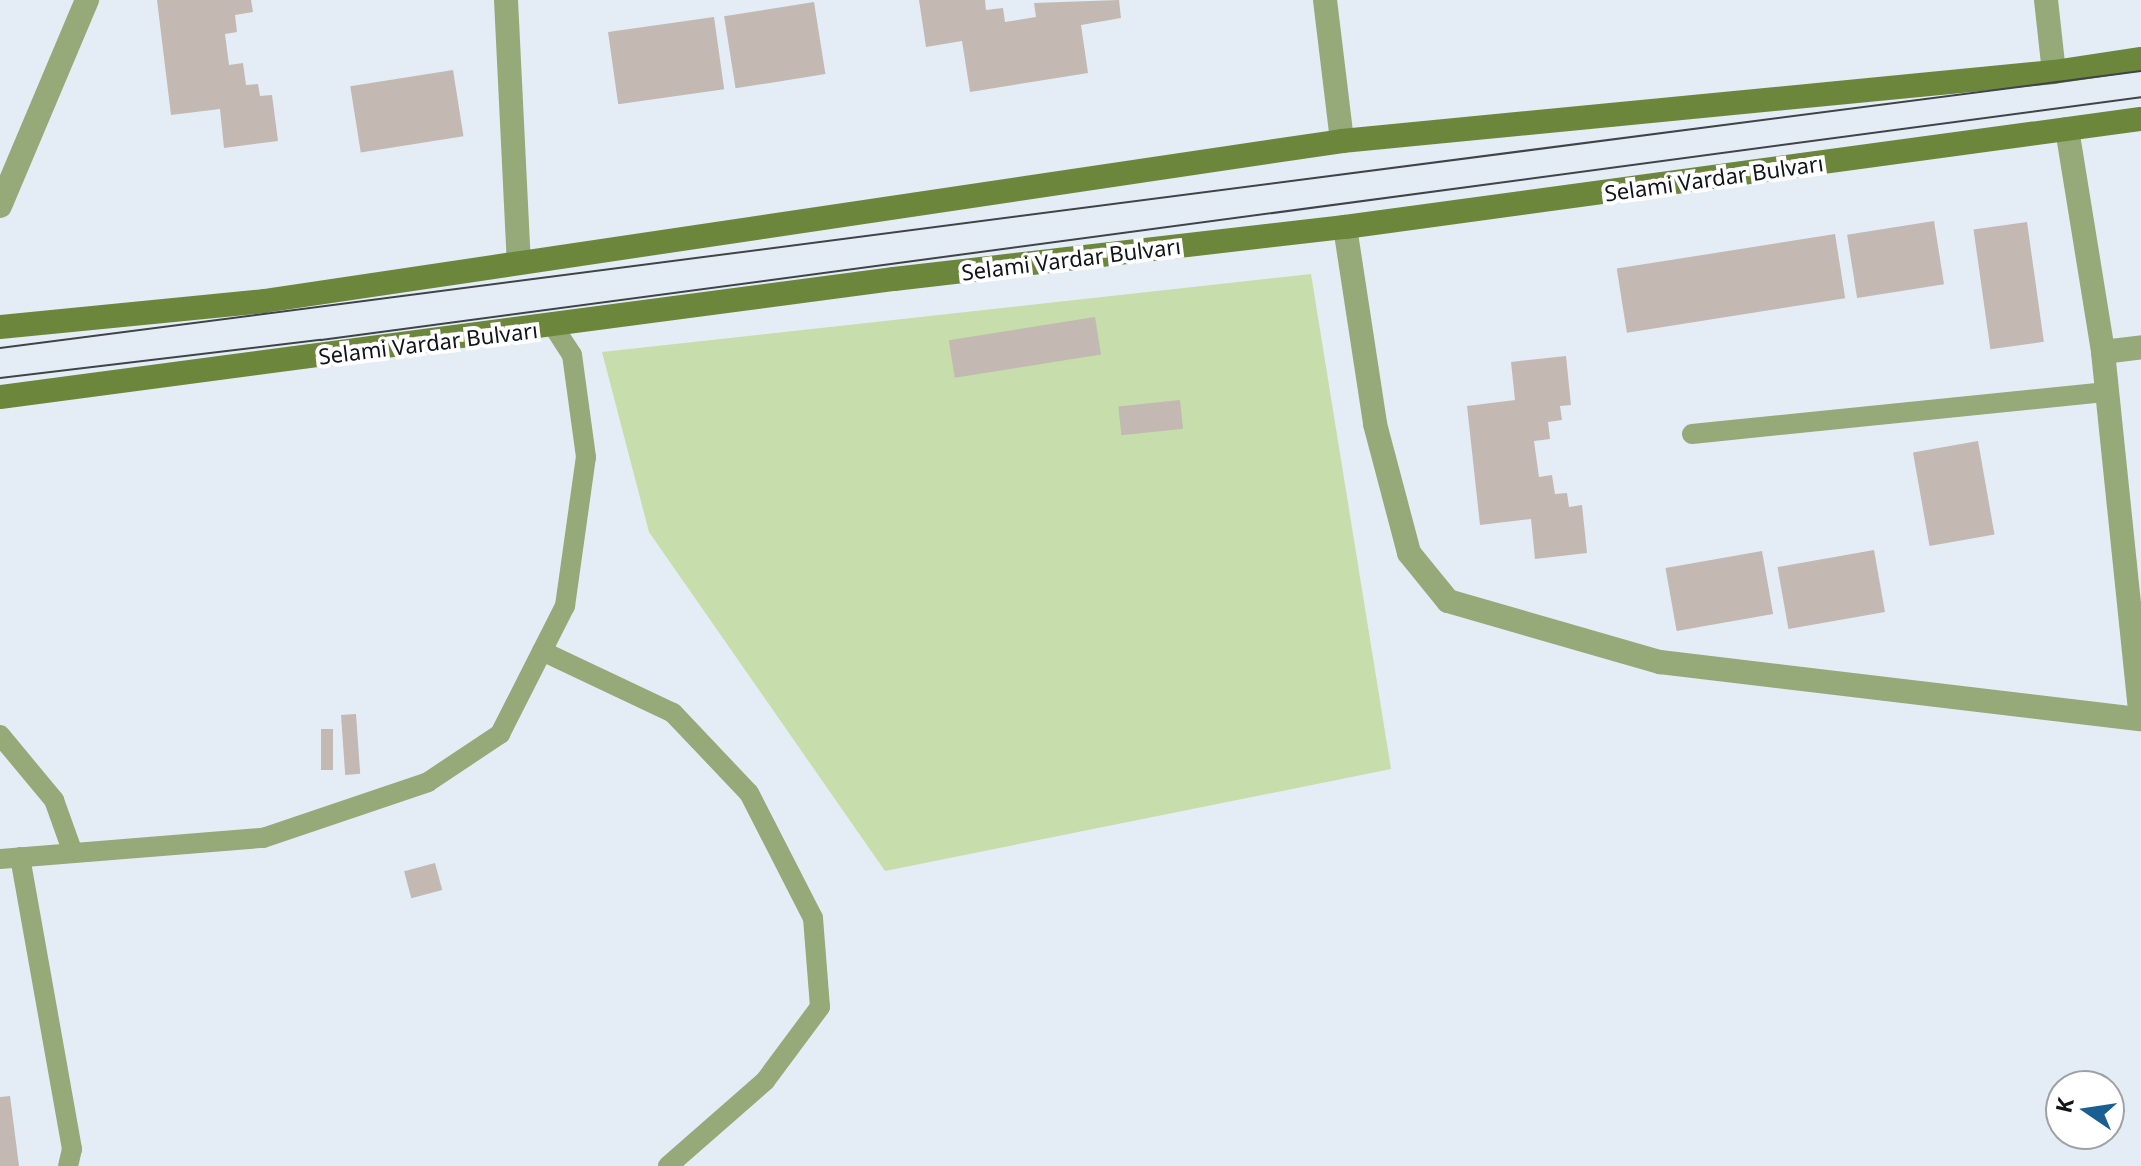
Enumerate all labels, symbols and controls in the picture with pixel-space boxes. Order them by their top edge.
street label: Selami Vardar Bulvarı [1603,150,1825,206]
street label: Selami Vardar Bulvarı [960,232,1182,286]
street label: Selami Vardar Bulvarı [317,316,539,370]
north arrow [2045,1070,2125,1150]
text: K [2047,1095,2080,1116]

